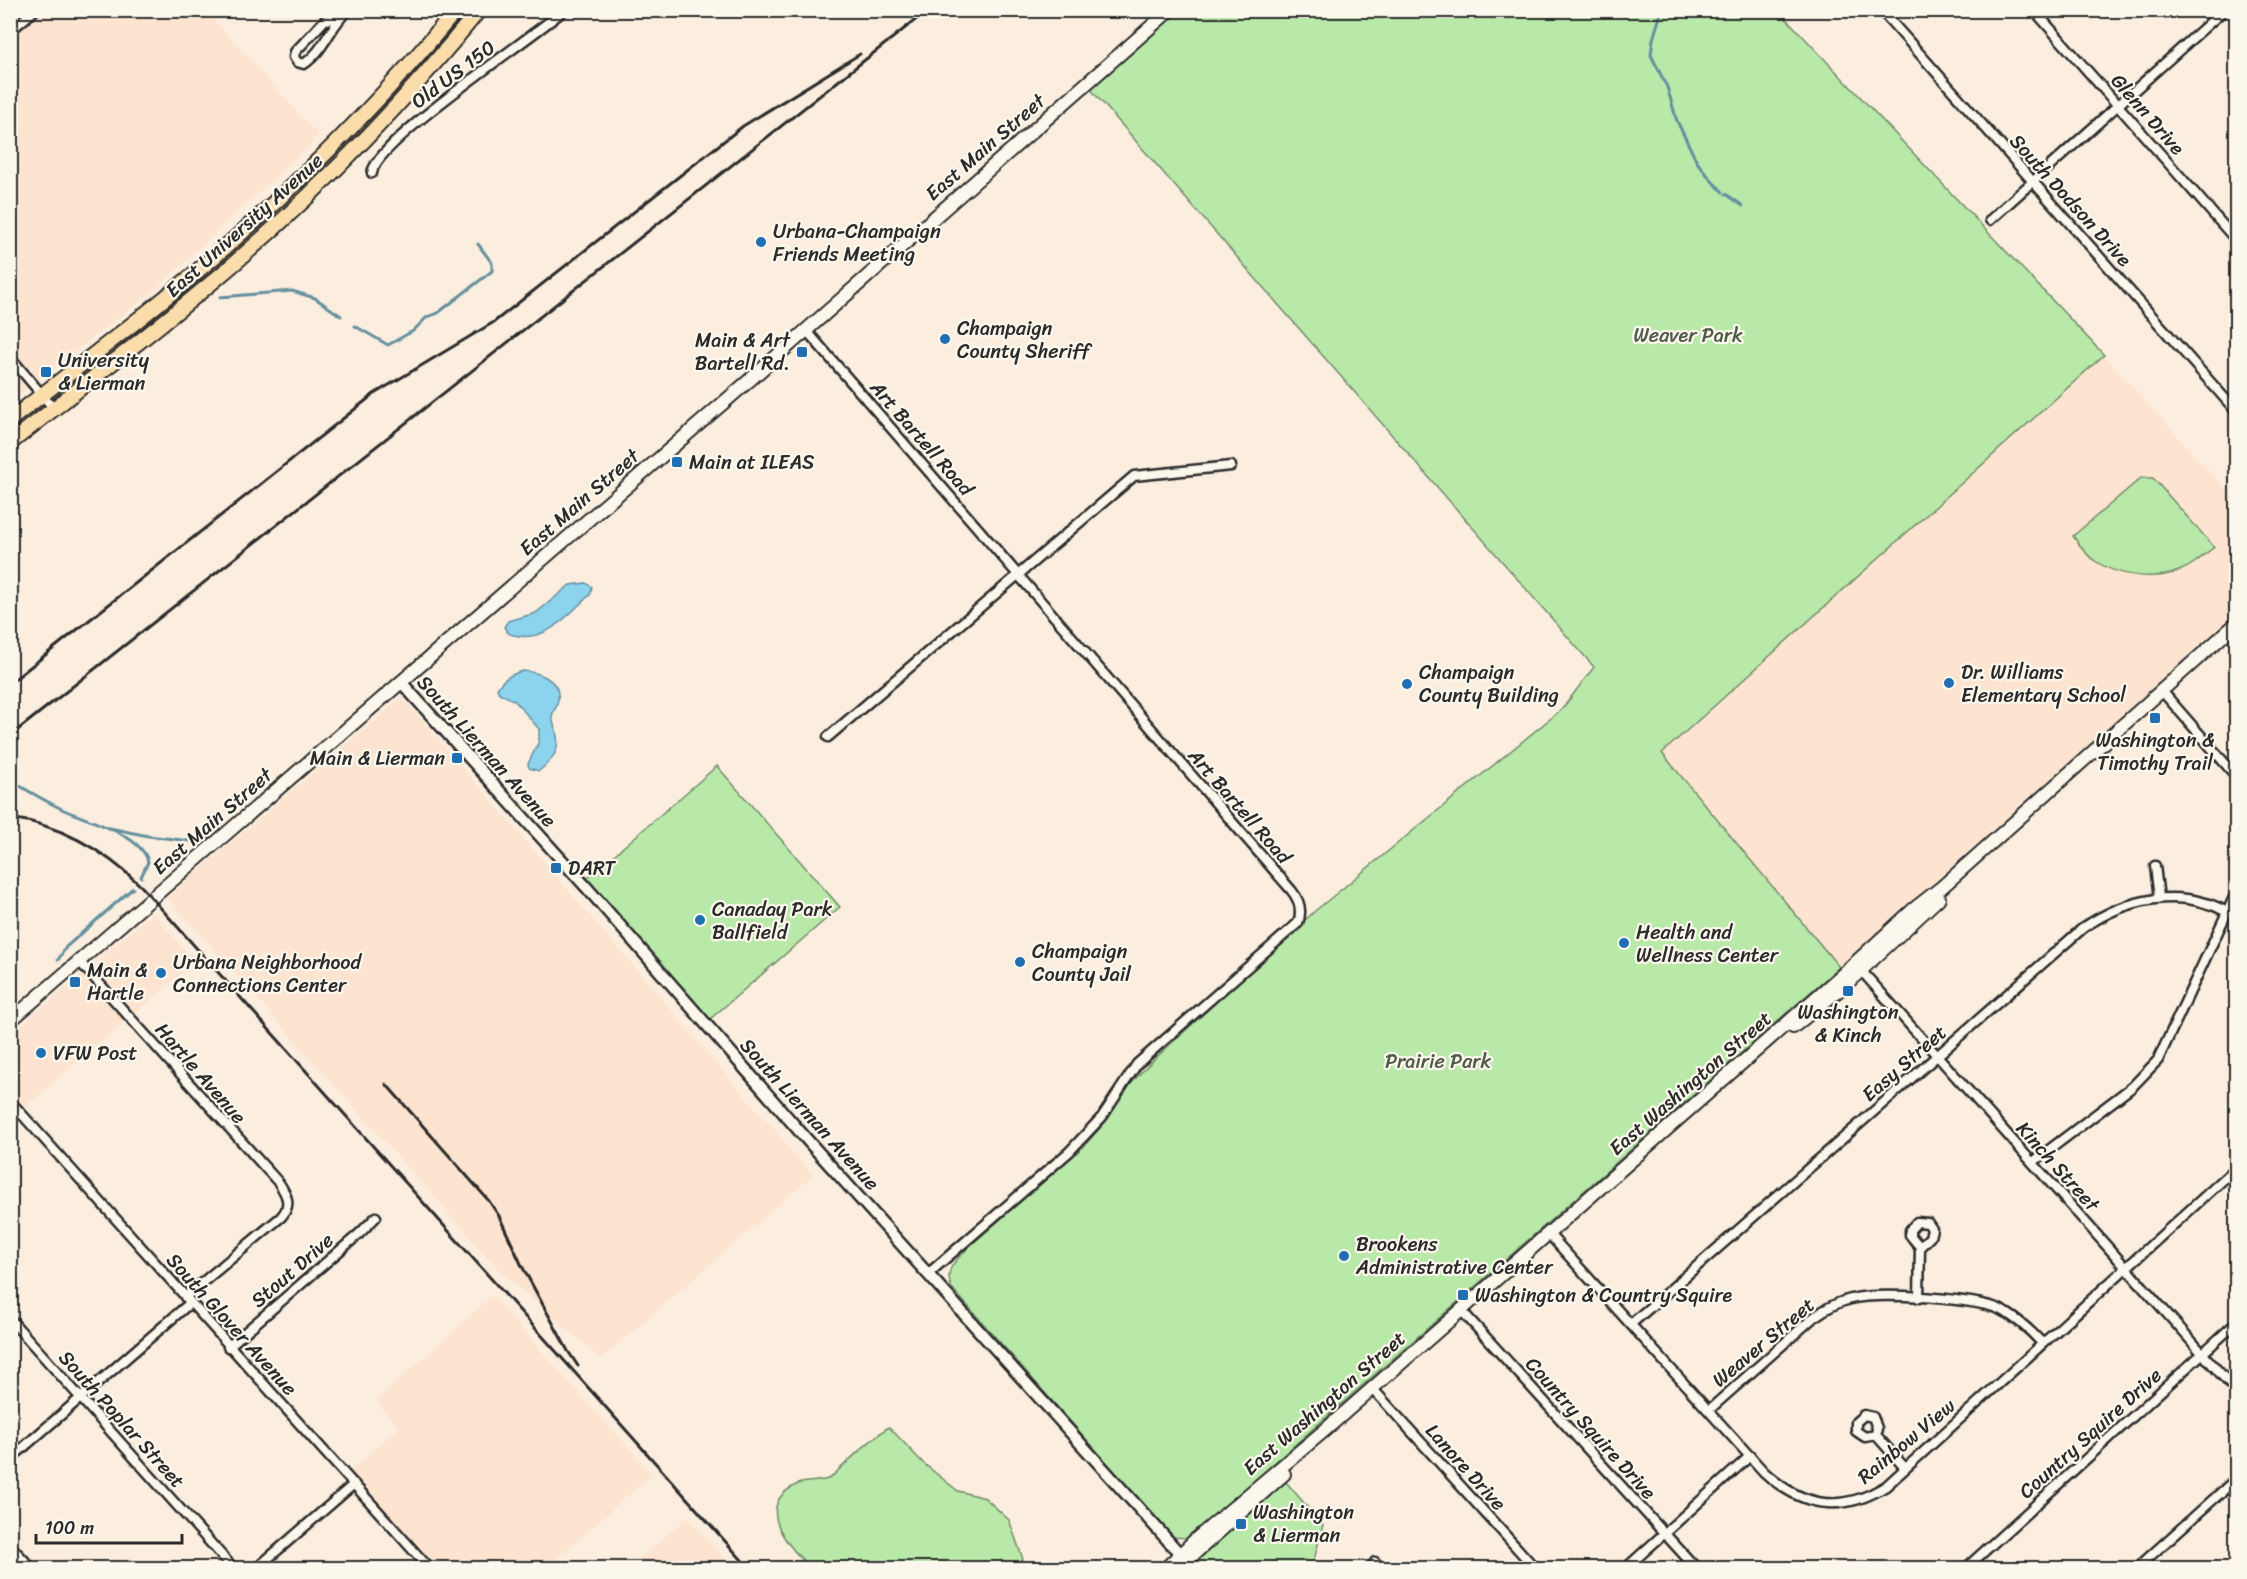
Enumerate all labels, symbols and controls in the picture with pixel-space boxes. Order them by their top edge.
street label: Old US 150 [403,31,503,118]
street label: Glenn Drive [2102,65,2194,164]
street label: East Main Street [917,84,1054,210]
street label: South Dodson Drive [2001,125,2141,276]
street label: East University Avenue [157,144,332,306]
place label: Urbana-Champaign Friends Meeting [773,214,941,272]
marker: Urbana-Champaign Friends Meeting [754,235,768,249]
place label: Champaign County Sheriff [957,311,1093,369]
park label: Weaver Park [1633,318,1743,353]
place label: Main & Art Bartell Rd. [695,323,791,381]
marker: Champaign County Sheriff [938,332,952,346]
place label: University & Lierman [58,343,150,401]
marker: Main & Art Bartell Rd. [795,345,809,359]
marker: University & Lierman [39,365,53,379]
street label: Art Bartell Road [860,372,983,505]
street label: East Main Street [511,439,648,565]
place label: Main at ILEAS [689,445,815,480]
marker: Main at ILEAS [670,455,684,469]
place label: Champaign County Building [1419,655,1559,713]
place label: Dr. Williams Elementary School [1961,655,2126,713]
street label: South Lierman Avenue [408,667,565,836]
marker: Dr. Williams Elementary School [1942,676,1956,690]
marker: Champaign County Building [1400,677,1414,691]
marker: Washington & Timothy Trail [2148,711,2162,725]
place label: Washington & Timothy Trail [2096,723,2215,781]
street label: Art Bartell Road [1178,740,1301,873]
place label: Main & Lierman [310,741,445,776]
marker: Main & Lierman [450,751,464,765]
street label: East Main Street [144,758,281,884]
place label: DART [568,851,616,886]
marker: DART [549,861,563,875]
place label: Canaday Park Ballfield [712,892,833,950]
marker: Canaday Park Ballfield [693,913,707,927]
place label: Health and Wellness Center [1636,915,1780,973]
place label: Champaign County Jail [1032,934,1132,992]
marker: Health and Wellness Center [1617,936,1631,950]
place label: Urbana Neighborhood Connections Center [173,945,362,1003]
place label: Main & Hartle [87,953,148,1011]
marker: Champaign County Jail [1013,955,1027,969]
marker: Urbana Neighborhood Connections Center [154,966,168,980]
marker: Main & Hartle [68,975,82,989]
marker: Washington & Kinch [1841,984,1855,998]
place label: Washington & Kinch [1797,995,1899,1053]
street label: East Washington Street [1601,1002,1780,1165]
street label: Hartle Avenue [146,1014,255,1132]
street label: Easy Street [1854,1016,1955,1111]
street label: South Lierman Avenue [731,1030,888,1199]
place label: VFW Post [53,1036,137,1071]
park label: Prairie Park [1385,1044,1491,1079]
marker: VFW Post [34,1046,48,1060]
street label: Kinch Street [2007,1113,2109,1220]
street label: Stout Drive [243,1224,342,1317]
place label: Brookens Administrative Center [1355,1227,1554,1285]
street label: South Glover Avenue [157,1244,306,1404]
marker: Brookens Administrative Center [1337,1249,1351,1263]
place label: Washington & Country Squire [1475,1278,1733,1313]
marker: Washington & Country Squire [1456,1288,1470,1302]
street label: Weaver Street [1704,1288,1823,1396]
street label: East Washington Street [1235,1322,1414,1485]
street label: South Poplar Street [50,1342,194,1497]
street label: Country Squire Drive [1516,1348,1665,1508]
street label: Country Squire Drive [2010,1359,2170,1508]
street label: Rainbow View [1849,1389,1964,1493]
street label: Lanore Drive [1416,1415,1515,1519]
place label: Washington & Lierman [1253,1495,1354,1553]
scale bar [36,1507,182,1545]
text: 100 m [45,1512,94,1544]
marker: Washington & Lierman [1234,1517,1248,1531]

